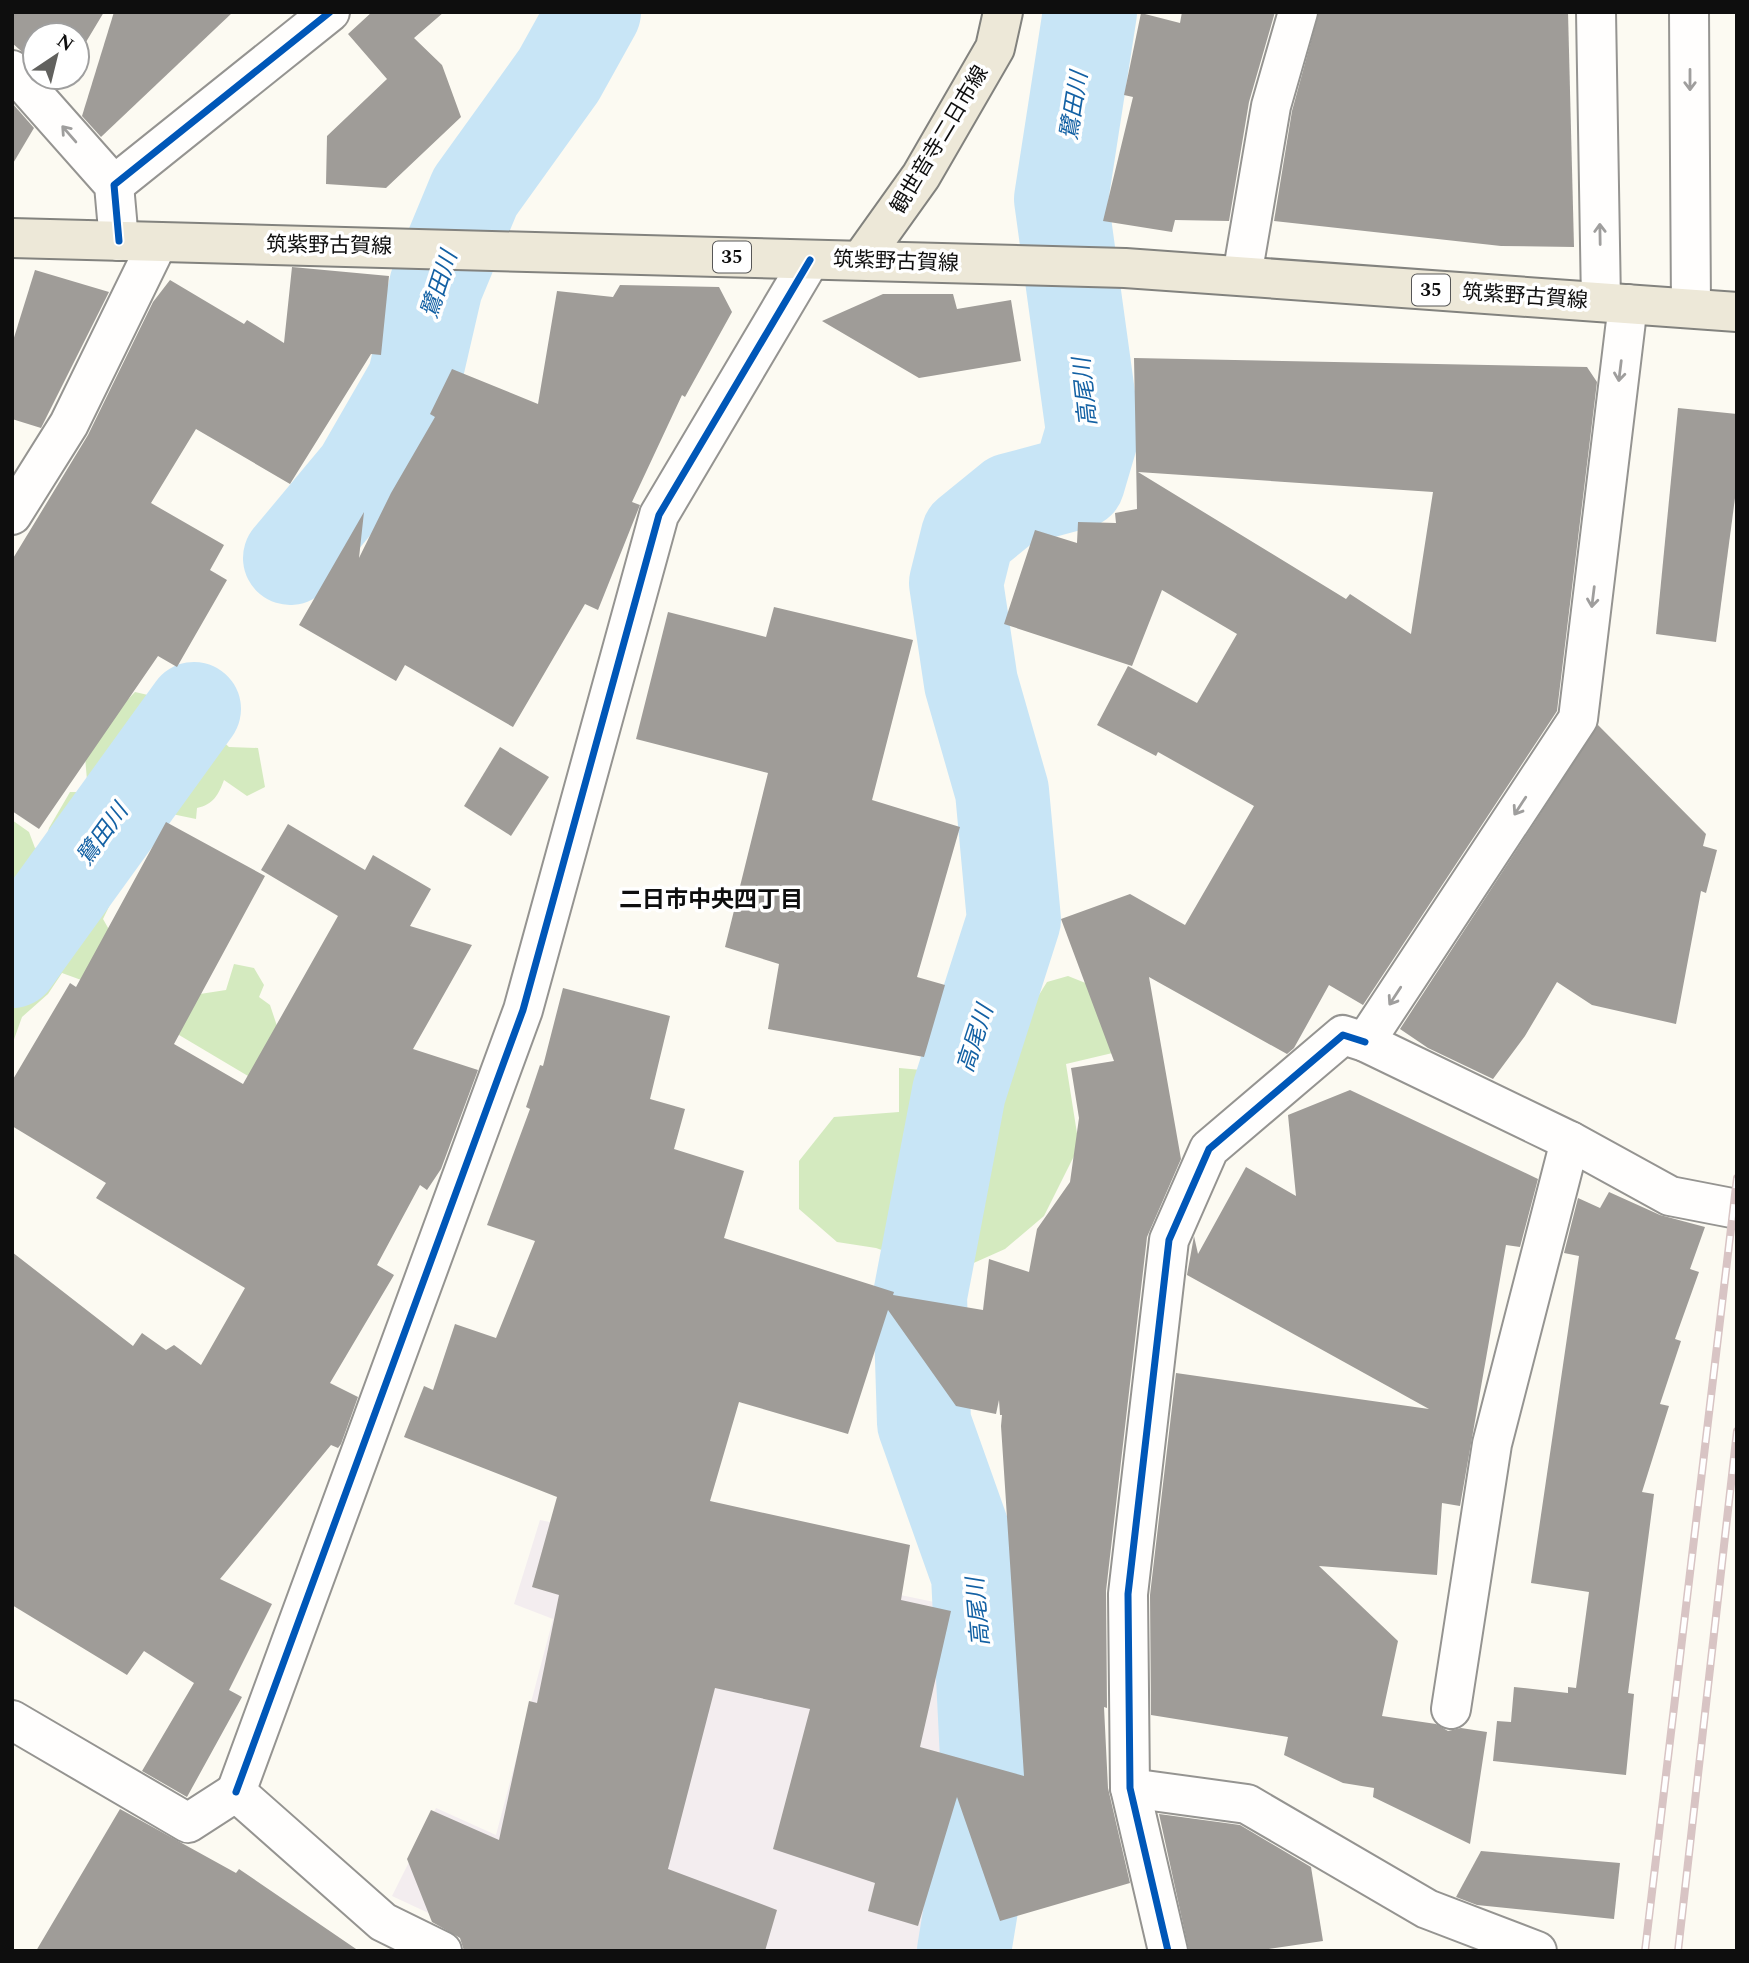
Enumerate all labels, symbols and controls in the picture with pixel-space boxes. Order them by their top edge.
north arrow [21,21,91,91]
text: N [50,27,80,60]
street label: 観世音寺二日市線 [883,60,997,220]
water label: 鷺田川 [1052,66,1098,143]
one-way arrow [1683,69,1697,92]
one-way arrow [61,125,77,143]
one-way arrow [1593,223,1607,246]
street label: 筑紫野古賀線 [266,229,392,263]
road number: 35 [713,242,751,272]
water label: 鷺田川 [413,244,468,323]
street label: 筑紫野古賀線 [832,244,960,280]
road number: 35 [1412,274,1450,306]
street label: 筑紫野古賀線 [1461,277,1589,317]
water label: 高尾川 [1065,353,1107,428]
one-way arrow [1614,360,1627,382]
one-way arrow [1586,585,1599,608]
water label: 鷺田川 [69,794,139,873]
one-way arrow [1513,796,1527,816]
district label: 二日市中央四丁目 [619,883,803,918]
one-way arrow [1387,986,1402,1005]
water label: 高尾川 [949,998,1004,1077]
water label: 高尾川 [958,1573,999,1648]

